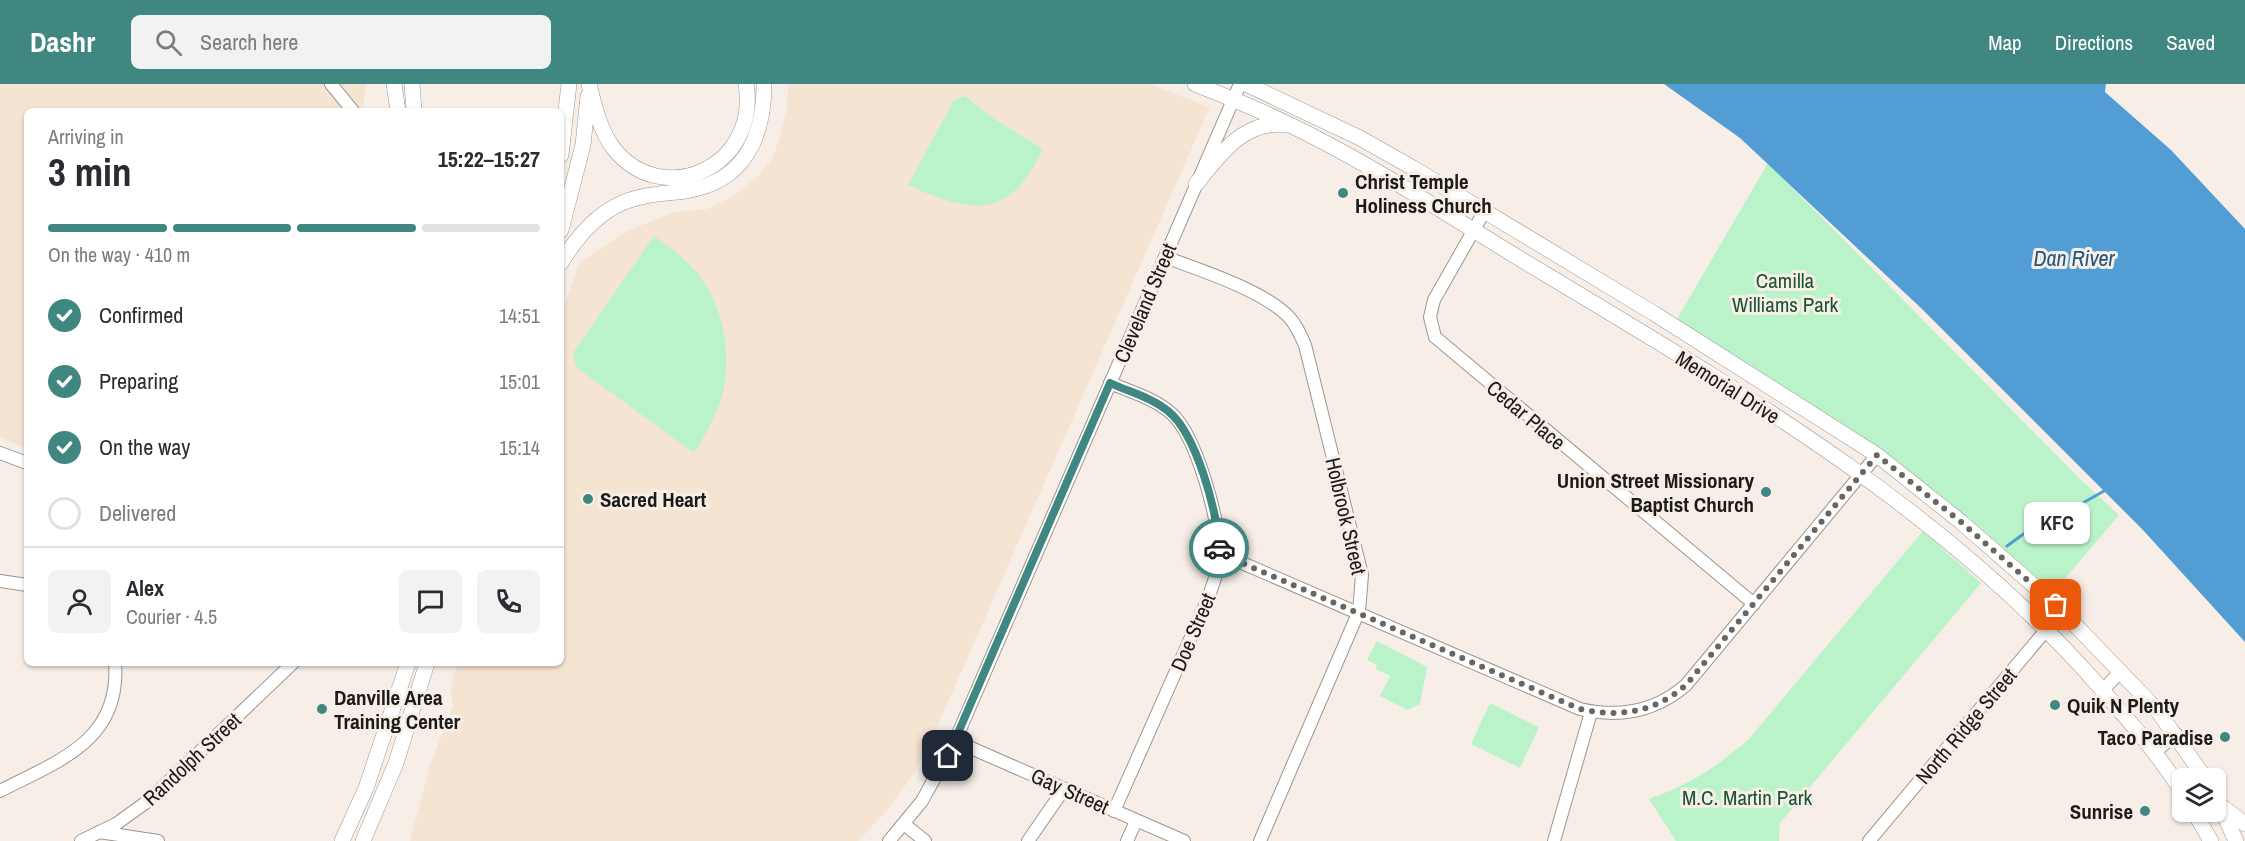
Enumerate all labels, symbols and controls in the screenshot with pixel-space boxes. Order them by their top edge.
search box [131,15,551,69]
text: Dashr [30,23,95,61]
icon: search [152,26,185,59]
text: Search here [200,27,298,57]
text: Map [1988,28,2022,57]
text: Directions [2055,28,2133,57]
text: Saved [2166,28,2215,57]
text: Arriving in [48,123,124,150]
text: 15:22–15:27 [438,144,540,174]
text: 3 min [48,146,132,198]
place label: Christ Temple Holiness Church [1355,167,1492,220]
marker: Christ Temple Holiness Church [1336,186,1350,200]
street label: Cleveland Street [1107,239,1183,367]
text: On the way · 410 m [48,241,190,268]
water label: Dan River [2033,243,2116,273]
park label: Camilla Williams Park [1732,266,1838,319]
icon: check [48,299,81,332]
text: Confirmed [99,300,183,330]
text: 14:51 [499,302,540,329]
street label: Memorial Drive [1670,344,1786,430]
icon: check [48,365,81,398]
text: Preparing [99,366,178,396]
text: 15:01 [499,368,540,395]
street label: Cedar Place [1480,373,1572,457]
icon: check [48,431,81,464]
text: On the way [99,432,190,462]
text: 15:14 [499,434,540,461]
street label: Holbrook Street [1318,454,1374,578]
place label: Union Street Missionary Baptist Church [1557,466,1754,519]
place label: Sacred Heart [600,485,707,514]
marker: Union Street Missionary Baptist Church [1759,485,1773,499]
marker: Sacred Heart [581,492,595,506]
text: Delivered [99,498,176,528]
callout: KFC [2023,503,2089,545]
text: KFC [2040,509,2074,536]
courier [1189,518,1249,578]
icon: car [1203,532,1236,565]
button: person [48,570,111,633]
button: chat [399,570,462,633]
button: phone [477,570,540,633]
text: Alex [126,573,164,603]
pin [2030,579,2081,630]
street label: Doe Street [1164,588,1223,676]
icon: bag [2039,588,2072,621]
text: Courier · 4.5 [126,603,217,630]
street label: North Ridge Street [1909,662,2023,790]
place label: Danville Area Training Center [334,683,461,736]
place label: Quik N Plenty [2067,691,2179,720]
marker: Quik N Plenty [2048,698,2062,712]
marker: Danville Area Training Center [315,702,329,716]
street label: Randolph Street [137,706,248,812]
place label: Taco Paradise [2097,723,2213,752]
pin [922,730,973,781]
marker: Taco Paradise [2218,730,2232,744]
icon: home [931,739,964,772]
street label: Gay Street [1026,761,1114,821]
map controls [2172,768,2226,822]
button: layers [2172,768,2226,822]
park label: M.C. Martin Park [1682,783,1812,812]
place label: Sunrise [2070,797,2133,826]
marker: Sunrise [2138,804,2152,818]

